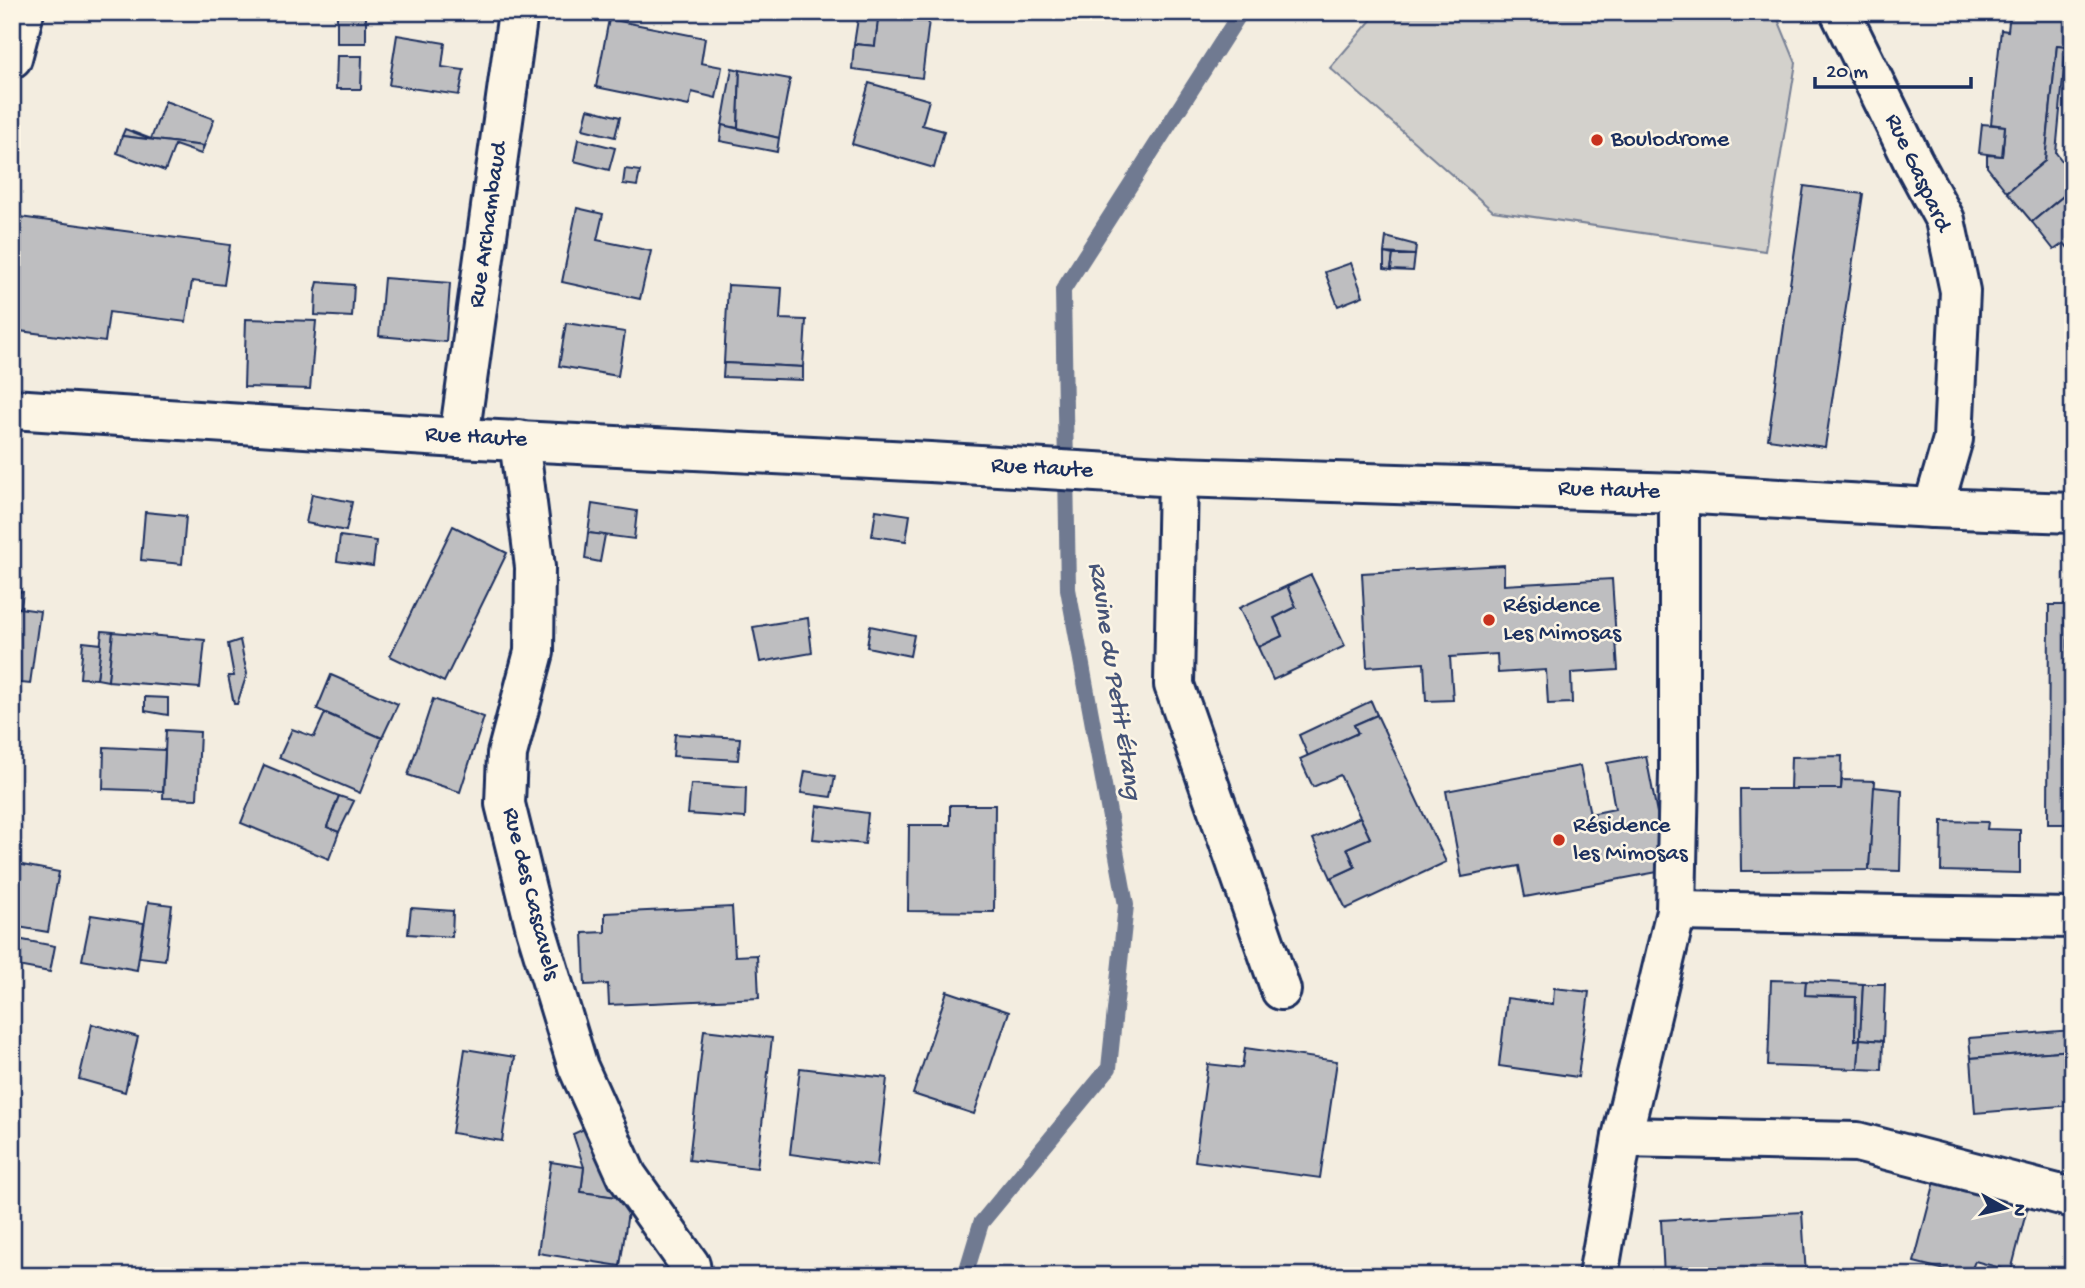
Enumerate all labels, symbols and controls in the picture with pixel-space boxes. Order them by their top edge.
scale bar [1815,46,1971,90]
text: 20 m [1826,61,1868,86]
street label: Rue Gaspard [1877,109,1958,238]
place label: Boulodrome [1610,126,1730,155]
marker: Boulodrome [1589,132,1605,148]
street label: Rue Archambaud [463,138,515,310]
street label: Rue Haute [424,421,528,455]
street label: Rue Haute [990,452,1094,486]
street label: Rue Haute [1557,475,1661,507]
water label: Ravine du Petit Étang [1079,560,1147,804]
place label: Résidence Les Mimosas [1503,592,1622,649]
marker: Résidence Les Mimosas [1481,612,1497,628]
street label: Rue des Cascavels [495,805,566,984]
place label: Résidence les Mimosas [1573,812,1689,869]
marker: Résidence les Mimosas [1551,832,1567,848]
north arrow [1969,1172,2039,1242]
text: N [2006,1202,2031,1218]

